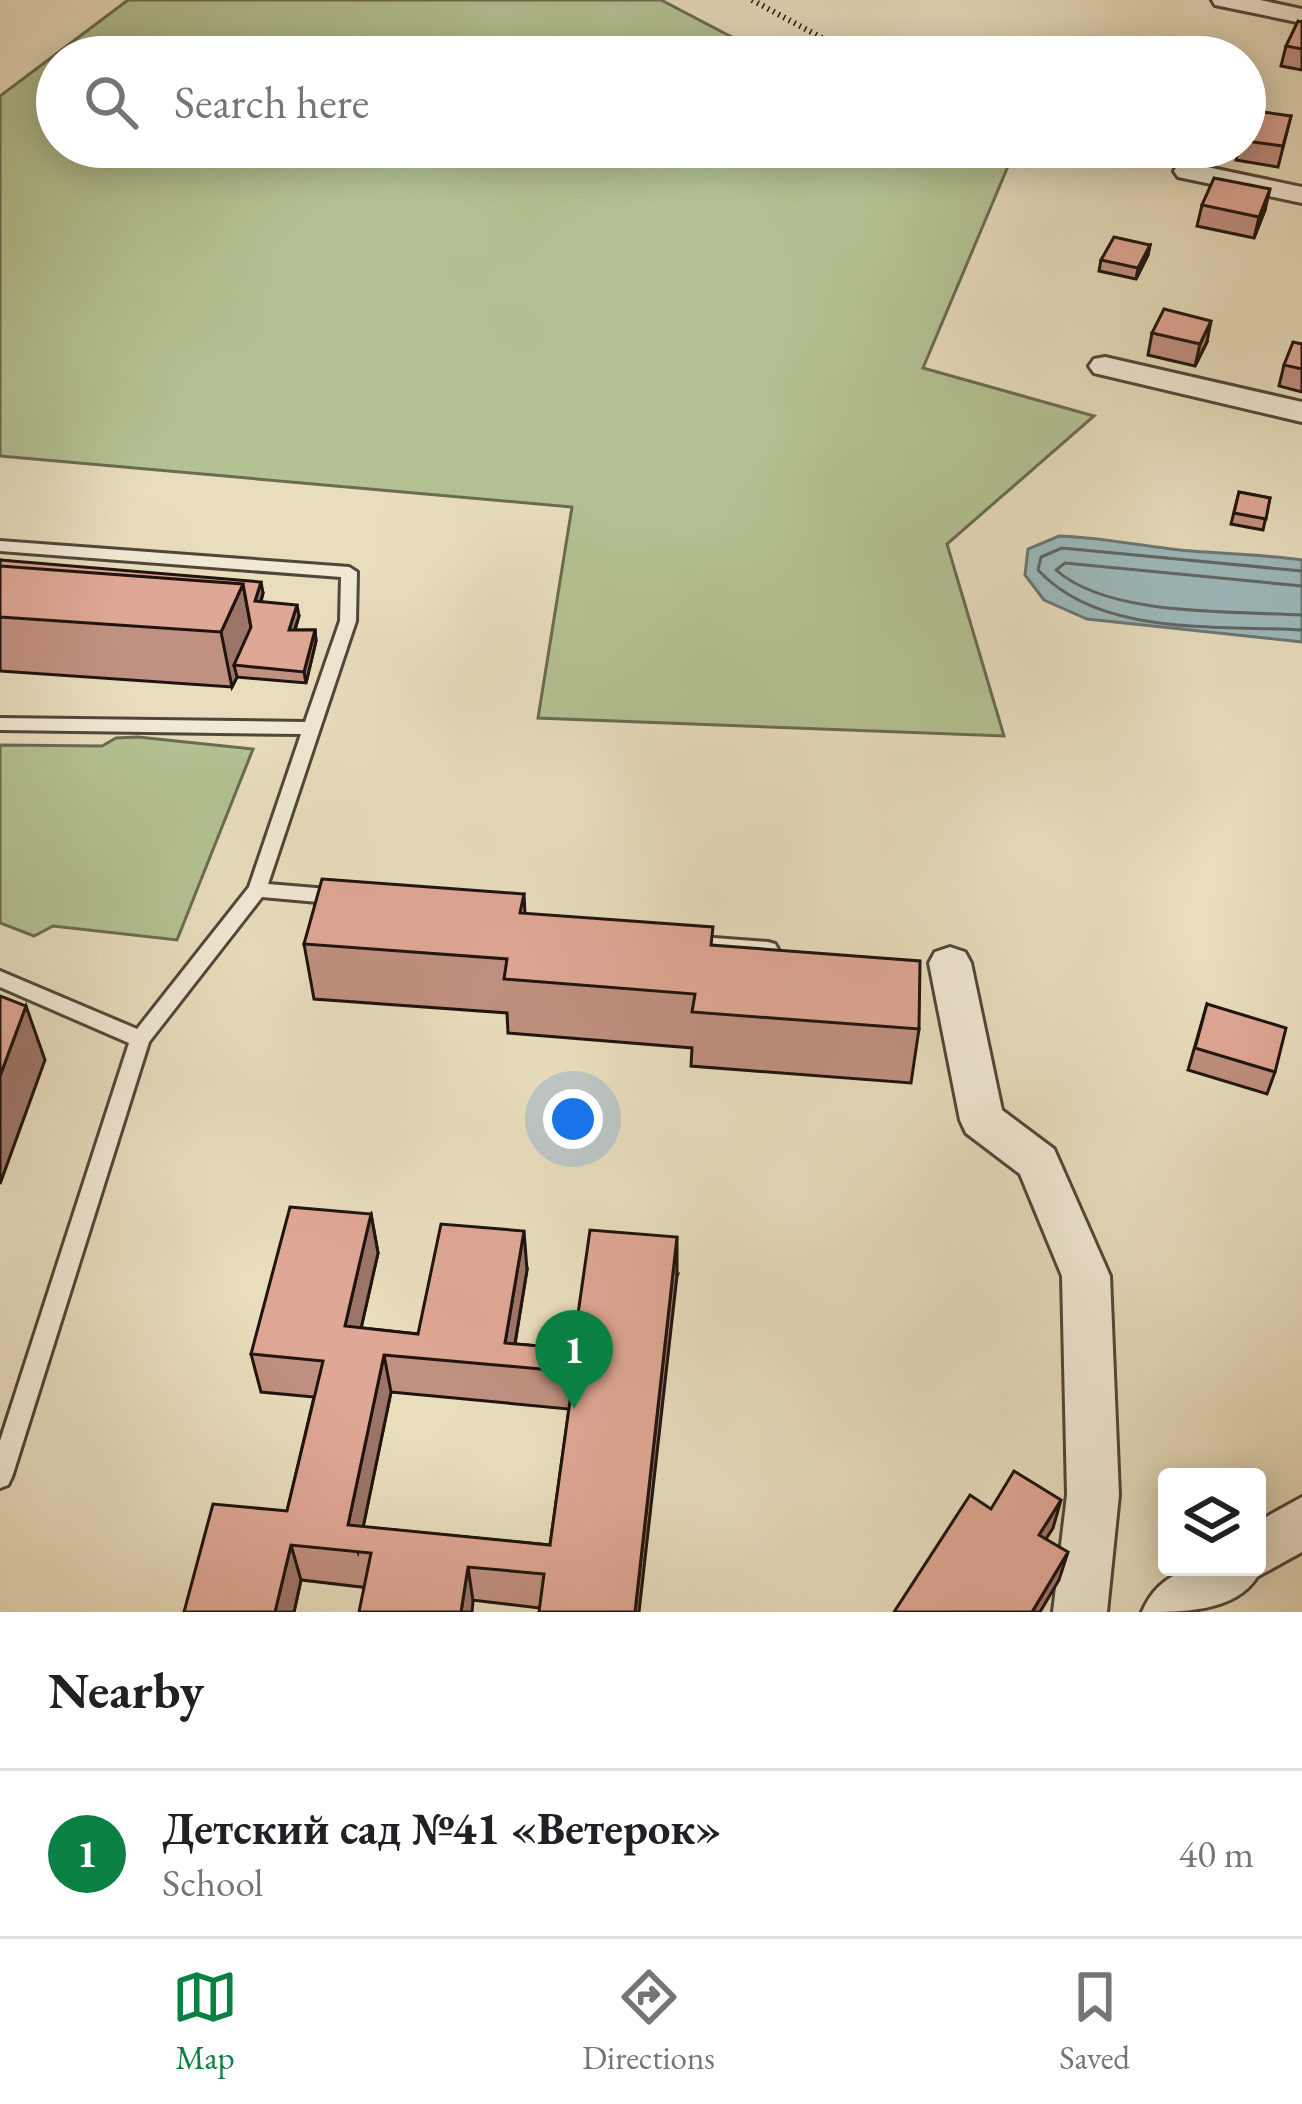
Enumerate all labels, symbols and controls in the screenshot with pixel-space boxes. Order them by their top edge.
search box [36,36,1266,168]
icon: search [78,69,144,135]
text: Search here [174,73,369,131]
your location [543,1089,603,1149]
pin: 1 [535,1310,613,1409]
map controls [1158,1468,1266,1576]
button: layers [1158,1468,1266,1576]
text: Nearby [48,1657,204,1723]
text: Детский сад №41 «Ветерок» [162,1799,722,1857]
text: 1 [77,1828,97,1879]
text: 40 m [1178,1828,1254,1879]
text: School [162,1857,263,1908]
tab: Map [172,1964,238,2079]
tab: Directions [582,1964,715,2079]
tab: Saved [1059,1964,1130,2079]

